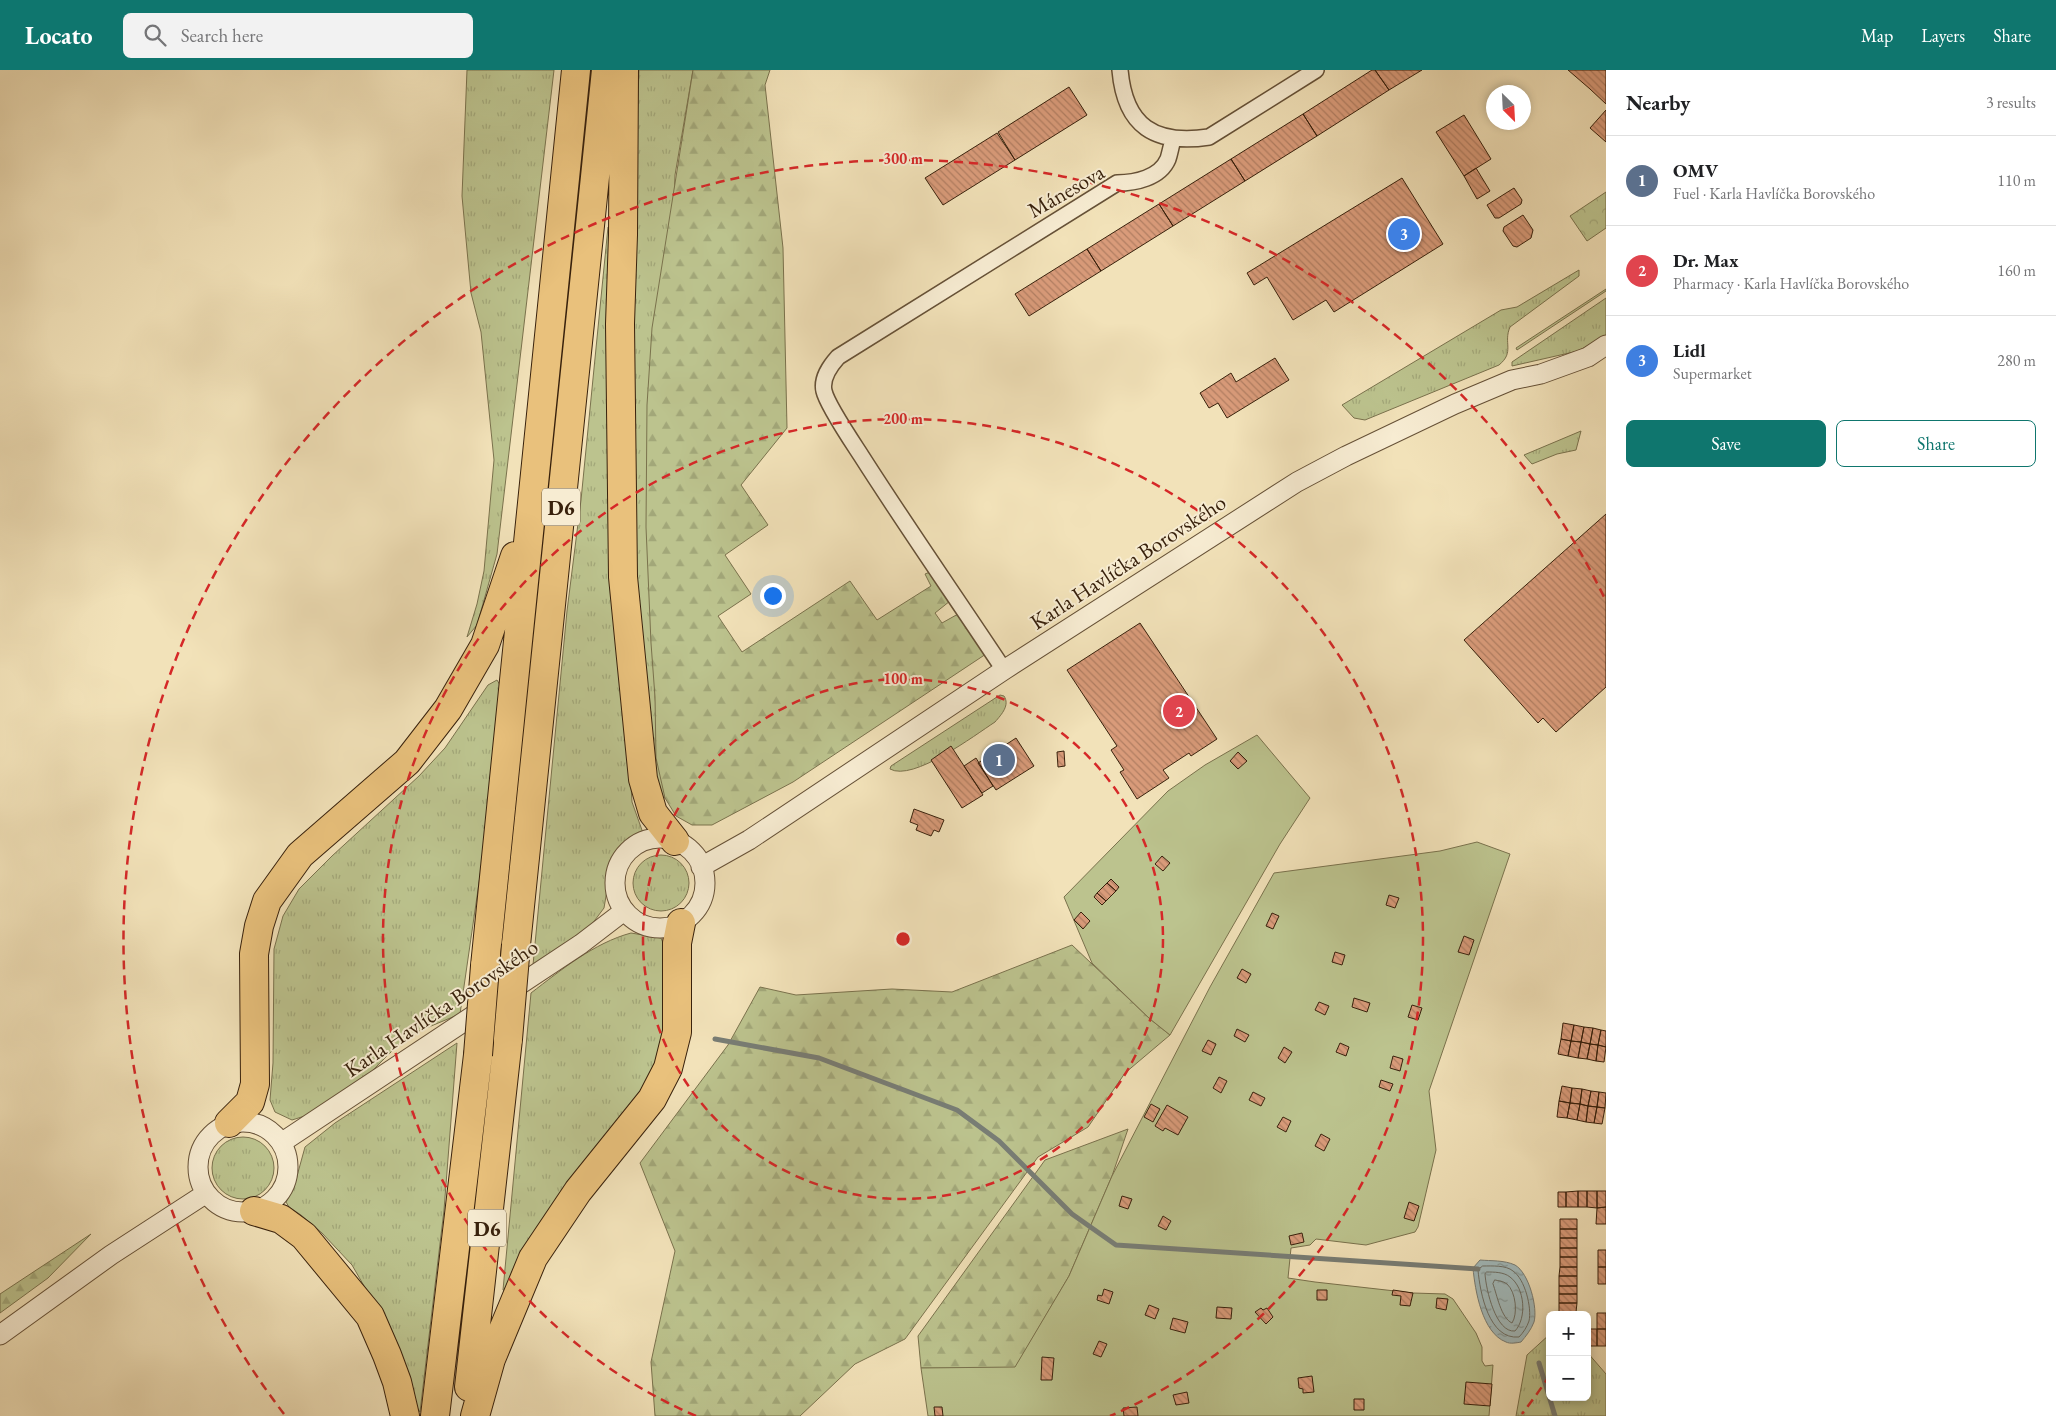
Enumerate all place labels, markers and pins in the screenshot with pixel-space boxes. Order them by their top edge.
pin: 3 [1388,215,1420,253]
pin: 2 [1163,692,1195,730]
pin: 1 [983,741,1015,779]
centre of rings [894,930,912,948]

